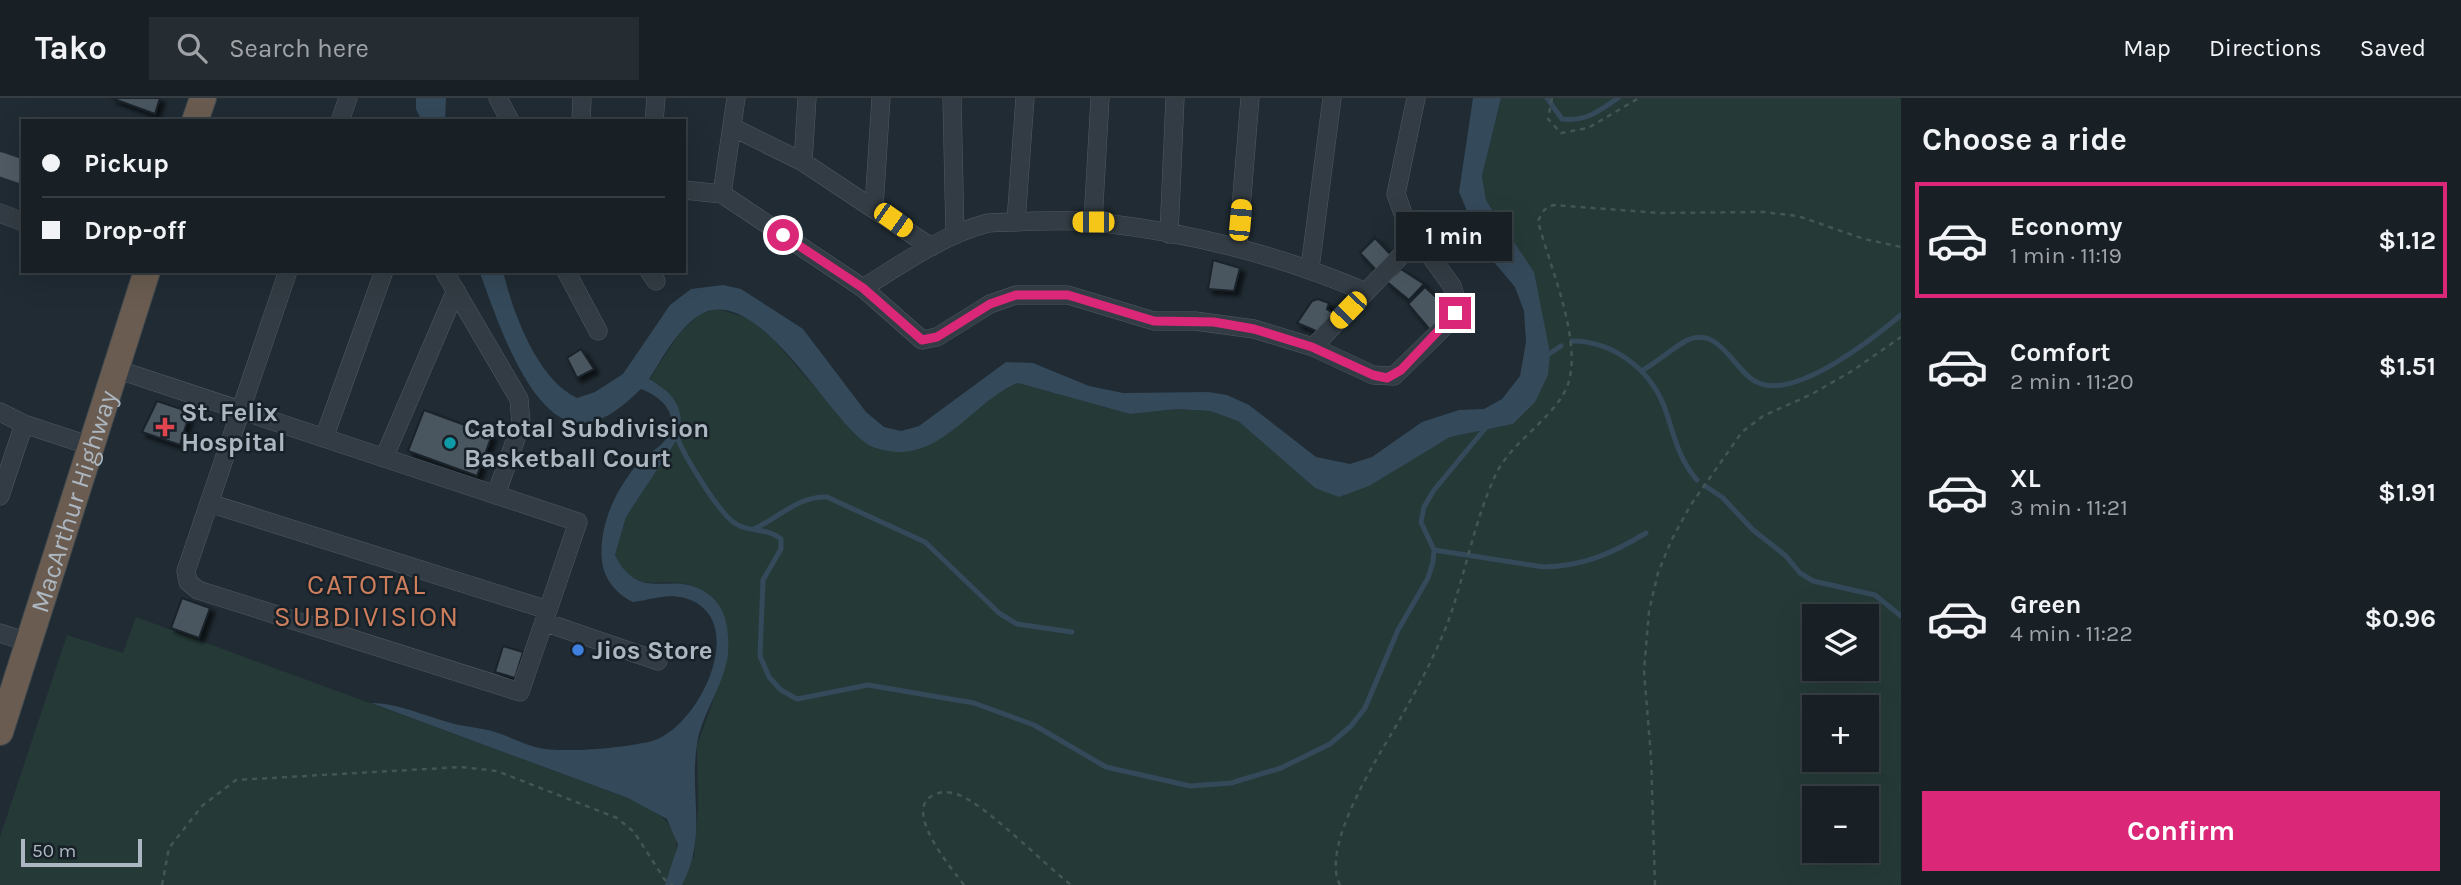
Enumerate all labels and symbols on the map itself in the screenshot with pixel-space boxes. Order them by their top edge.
car [1228,198,1253,242]
car [870,199,917,241]
car [1073,212,1115,233]
callout: 1 min [1397,212,1513,260]
route start [767,219,799,251]
car [1326,288,1371,332]
route end [1439,297,1471,329]
street label: MacArthur Highway [24,386,123,617]
place label: St. Felix Hospital [181,397,286,458]
place label: Catotal Subdivision Basketball Court [464,413,709,474]
marker: St. Felix Hospital [155,417,175,437]
marker: Catotal Subdivision Basketball Court [442,435,458,451]
district label: CATOTAL SUBDIVISION [274,568,460,633]
place label: Jios Store [592,635,713,666]
marker: Jios Store [570,642,586,658]
scale bar [21,836,142,868]

